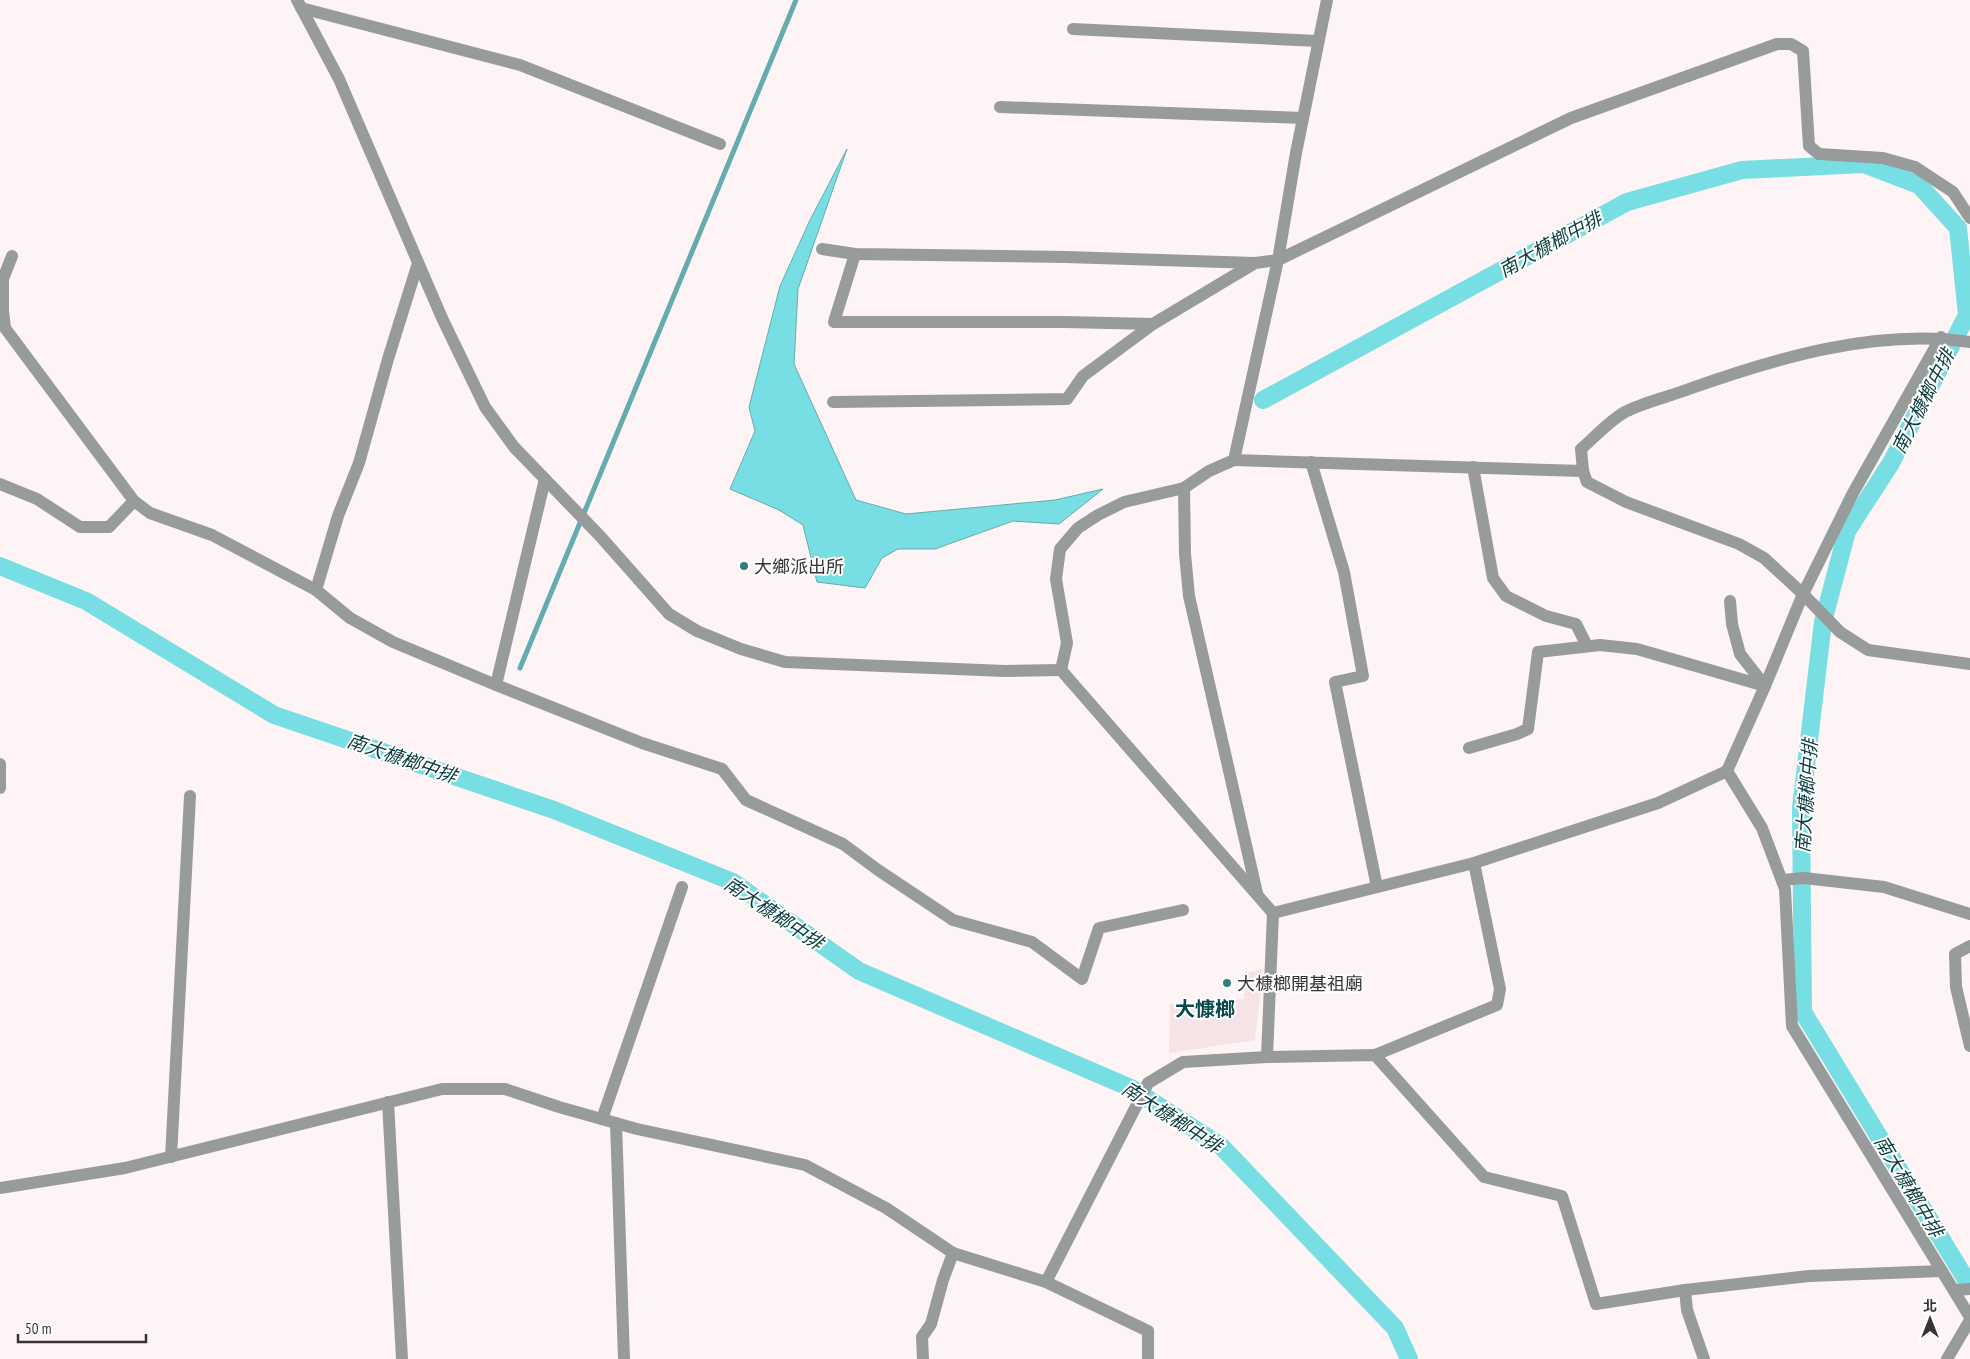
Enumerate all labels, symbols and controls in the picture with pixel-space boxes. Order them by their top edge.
water label: 南大槺榔中排 [1494,204,1608,282]
water label: 南大槺榔中排 [1886,342,1961,457]
place label: 大鄉派出所 [754,555,844,578]
marker: 大鄉派出所 [738,560,750,572]
water label: 南大槺榔中排 [344,728,463,789]
water label: 南大槺榔中排 [1790,735,1822,854]
water label: 南大槺榔中排 [720,871,830,956]
place label: 大槺榔開基祖廟 [1237,972,1363,995]
marker: 大槺榔開基祖廟 [1221,977,1233,989]
district label: 大慷榔 [1175,996,1235,1022]
water label: 南大槺榔中排 [1118,1076,1229,1160]
water label: 南大槺榔中排 [1869,1131,1950,1244]
north arrow [1905,1294,1955,1344]
text: 北 [1923,1297,1937,1315]
scale bar [18,1312,145,1344]
text: 50 m [25,1319,51,1338]

